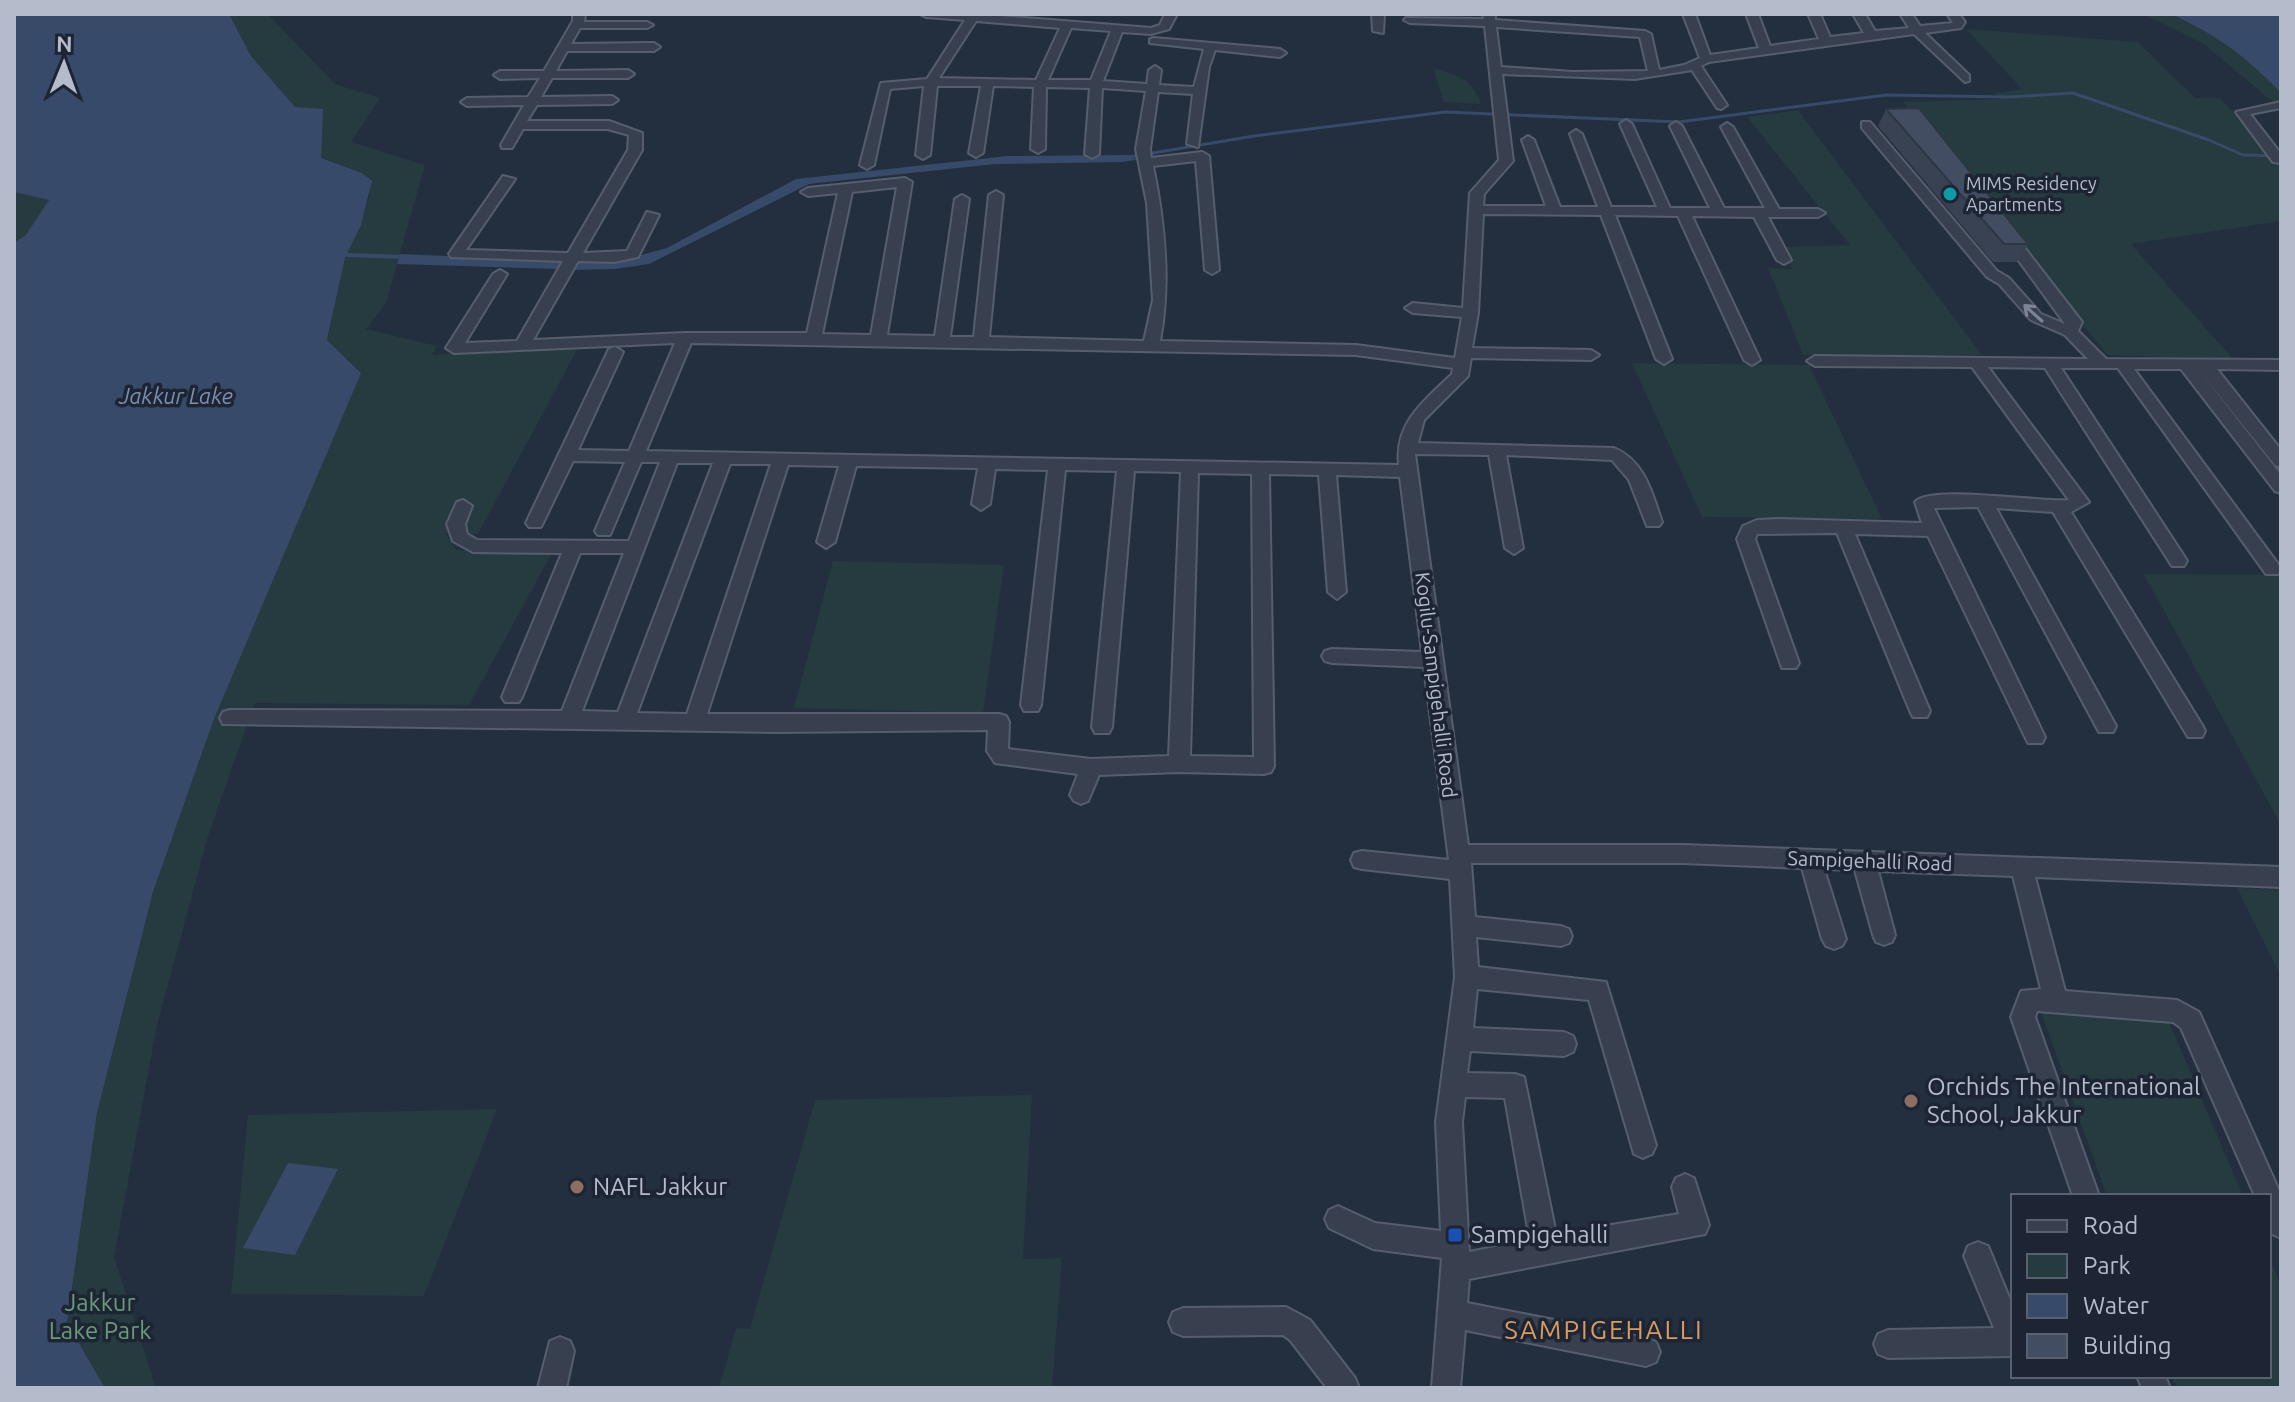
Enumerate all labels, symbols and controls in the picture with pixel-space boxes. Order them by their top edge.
north arrow [24,24,104,104]
text: N [56,31,73,56]
place label: MIMS Residency Apartments [1966,173,2097,214]
marker: MIMS Residency Apartments [1941,185,1959,203]
one-way arrow [2023,303,2043,322]
water label: Jakkur Lake [118,383,233,408]
street label: Kogilu-Sampigehalli Road [1411,571,1462,799]
street label: Sampigehalli Road [1787,846,1953,875]
place label: Orchids The International School, Jakkur [1927,1073,2200,1128]
marker: Orchids The International School, Jakkur [1902,1092,1920,1110]
place label: NAFL Jakkur [593,1173,727,1200]
marker: NAFL Jakkur [568,1178,586,1196]
legend [2011,1194,2271,1378]
text: Road [2083,1212,2138,1239]
place label: Sampigehalli [1471,1221,1608,1248]
marker: Sampigehalli [1446,1226,1464,1244]
text: Park [2083,1252,2131,1279]
park label: Jakkur Lake Park [49,1289,151,1344]
text: Water [2083,1292,2149,1319]
district label: SAMPIGEHALLI [1504,1315,1704,1344]
text: Building [2083,1332,2171,1359]

